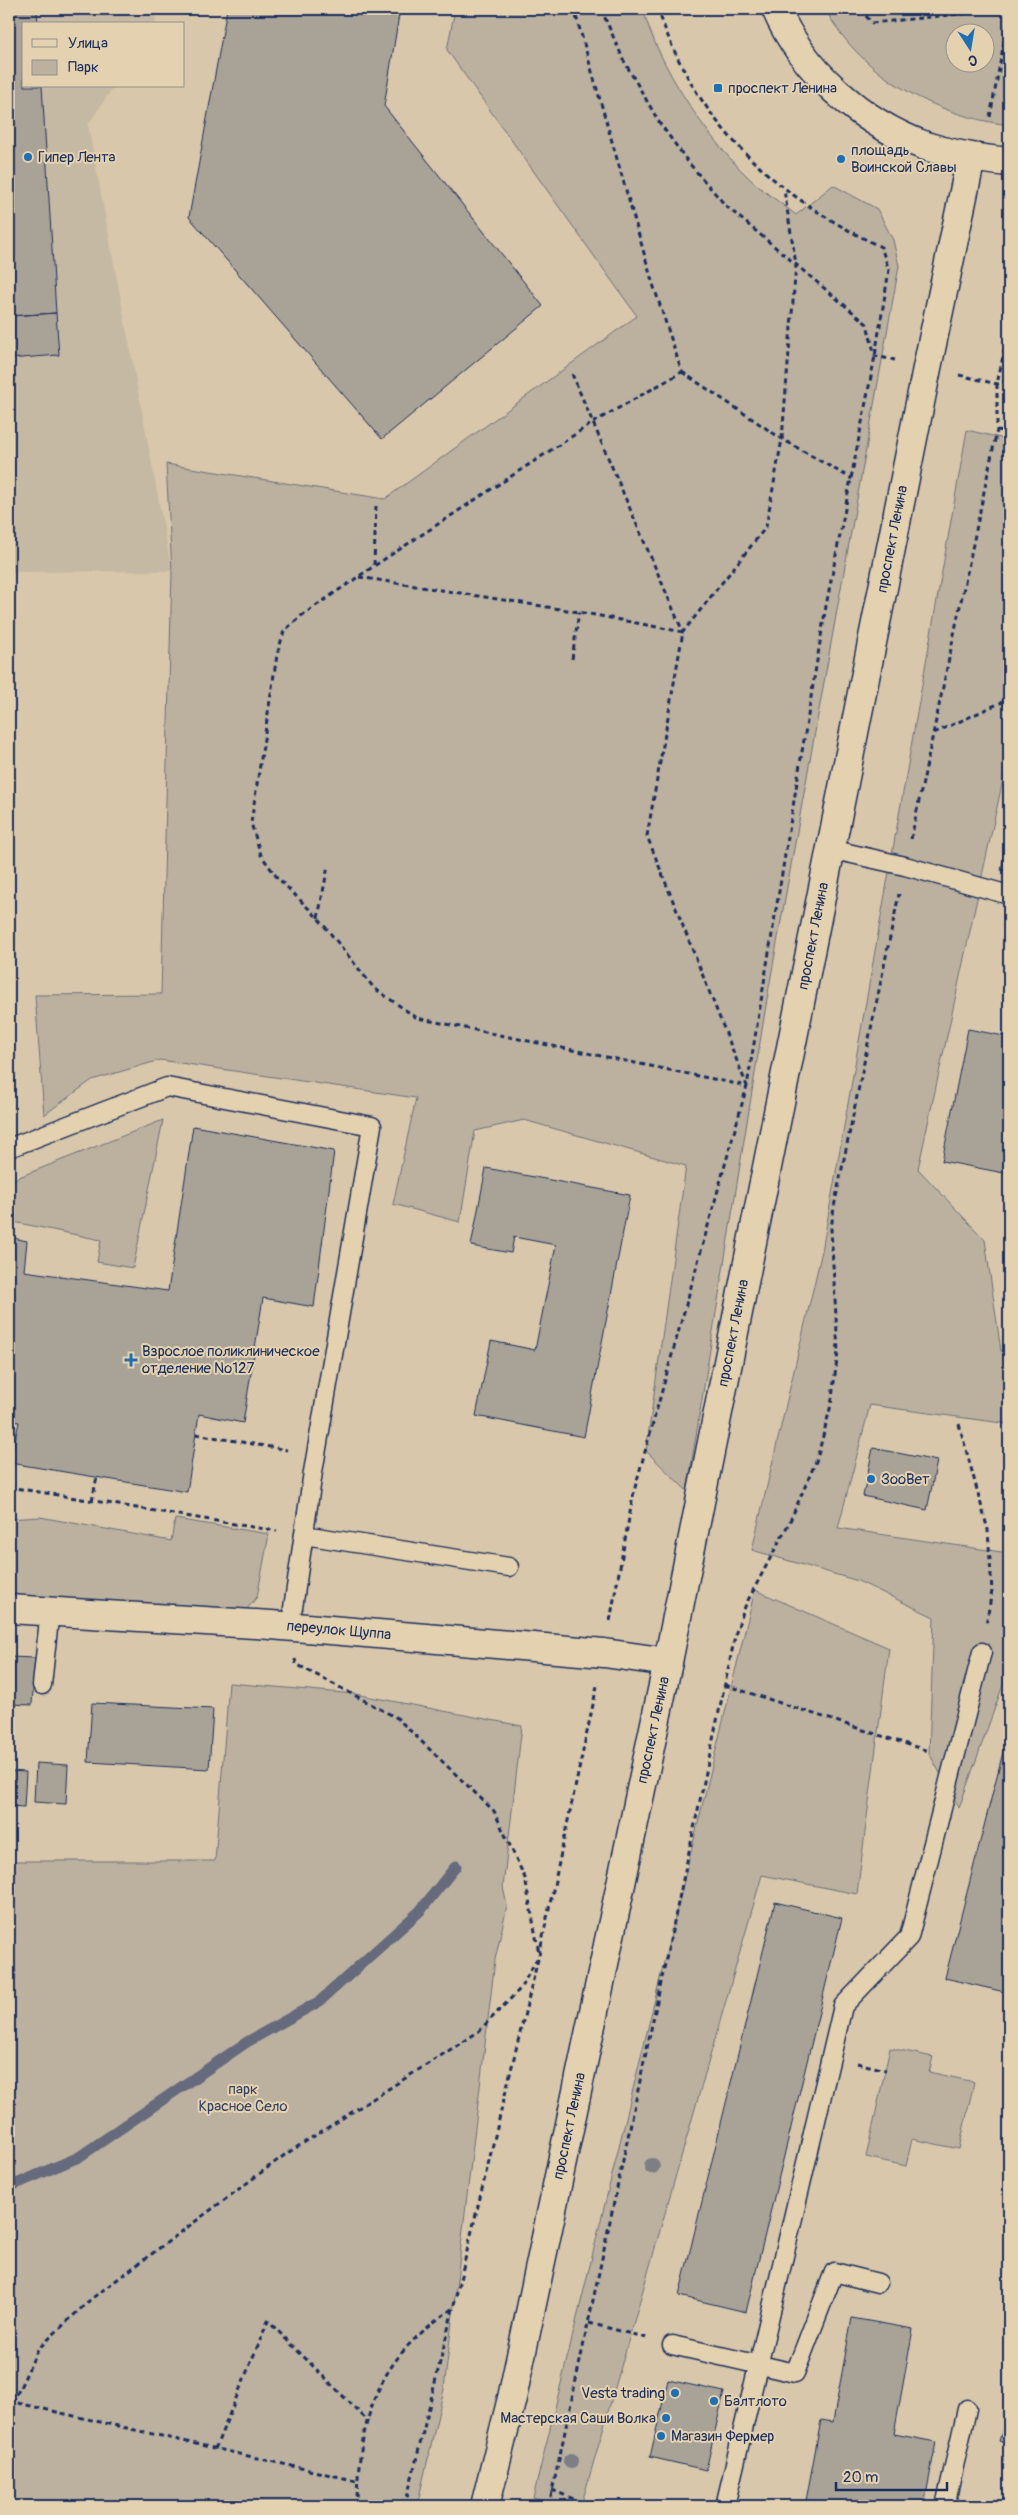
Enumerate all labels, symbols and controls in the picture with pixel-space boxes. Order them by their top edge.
legend [22,22,185,88]
north arrow [946,22,996,72]
text: Улица [68,34,108,53]
text: С [966,51,979,70]
text: Парк [68,58,99,77]
place label: проспект Ленина [728,79,837,98]
marker: проспект Ленина [712,82,724,94]
place label: площадь Воинской Славы [851,141,957,177]
place label: Гипер Лента [38,148,116,167]
marker: Гипер Лента [22,151,34,163]
marker: площадь Воинской Славы [835,153,847,165]
street label: проспект Ленина [873,484,912,594]
street label: проспект Ленина [794,881,833,991]
street label: проспект Ленина [714,1278,753,1388]
place label: Взрослое поликлиническое отделение №127 [142,1342,320,1378]
marker: Взрослое поликлиническое отделение №127 [124,1353,138,1367]
place label: ЗооВет [881,1470,930,1489]
marker: ЗооВет [865,1473,877,1485]
street label: переулок Щуппа [286,1616,392,1645]
street label: проспект Ленина [633,1675,674,1785]
street label: проспект Ленина [549,2071,590,2181]
park label: парк Красное Село [198,2080,288,2116]
place label: Vesta trading [581,2384,665,2403]
marker: Vesta trading [669,2387,681,2399]
place label: Балтлото [724,2392,787,2411]
marker: Балтлото [708,2395,720,2407]
place label: Мастерская Саши Волка [500,2409,656,2428]
marker: Мастерская Саши Волка [660,2412,672,2424]
place label: Магазин Фермер [671,2427,774,2446]
marker: Магазин Фермер [655,2430,667,2442]
scale bar [836,2460,947,2492]
text: 20 m [843,2468,878,2487]

